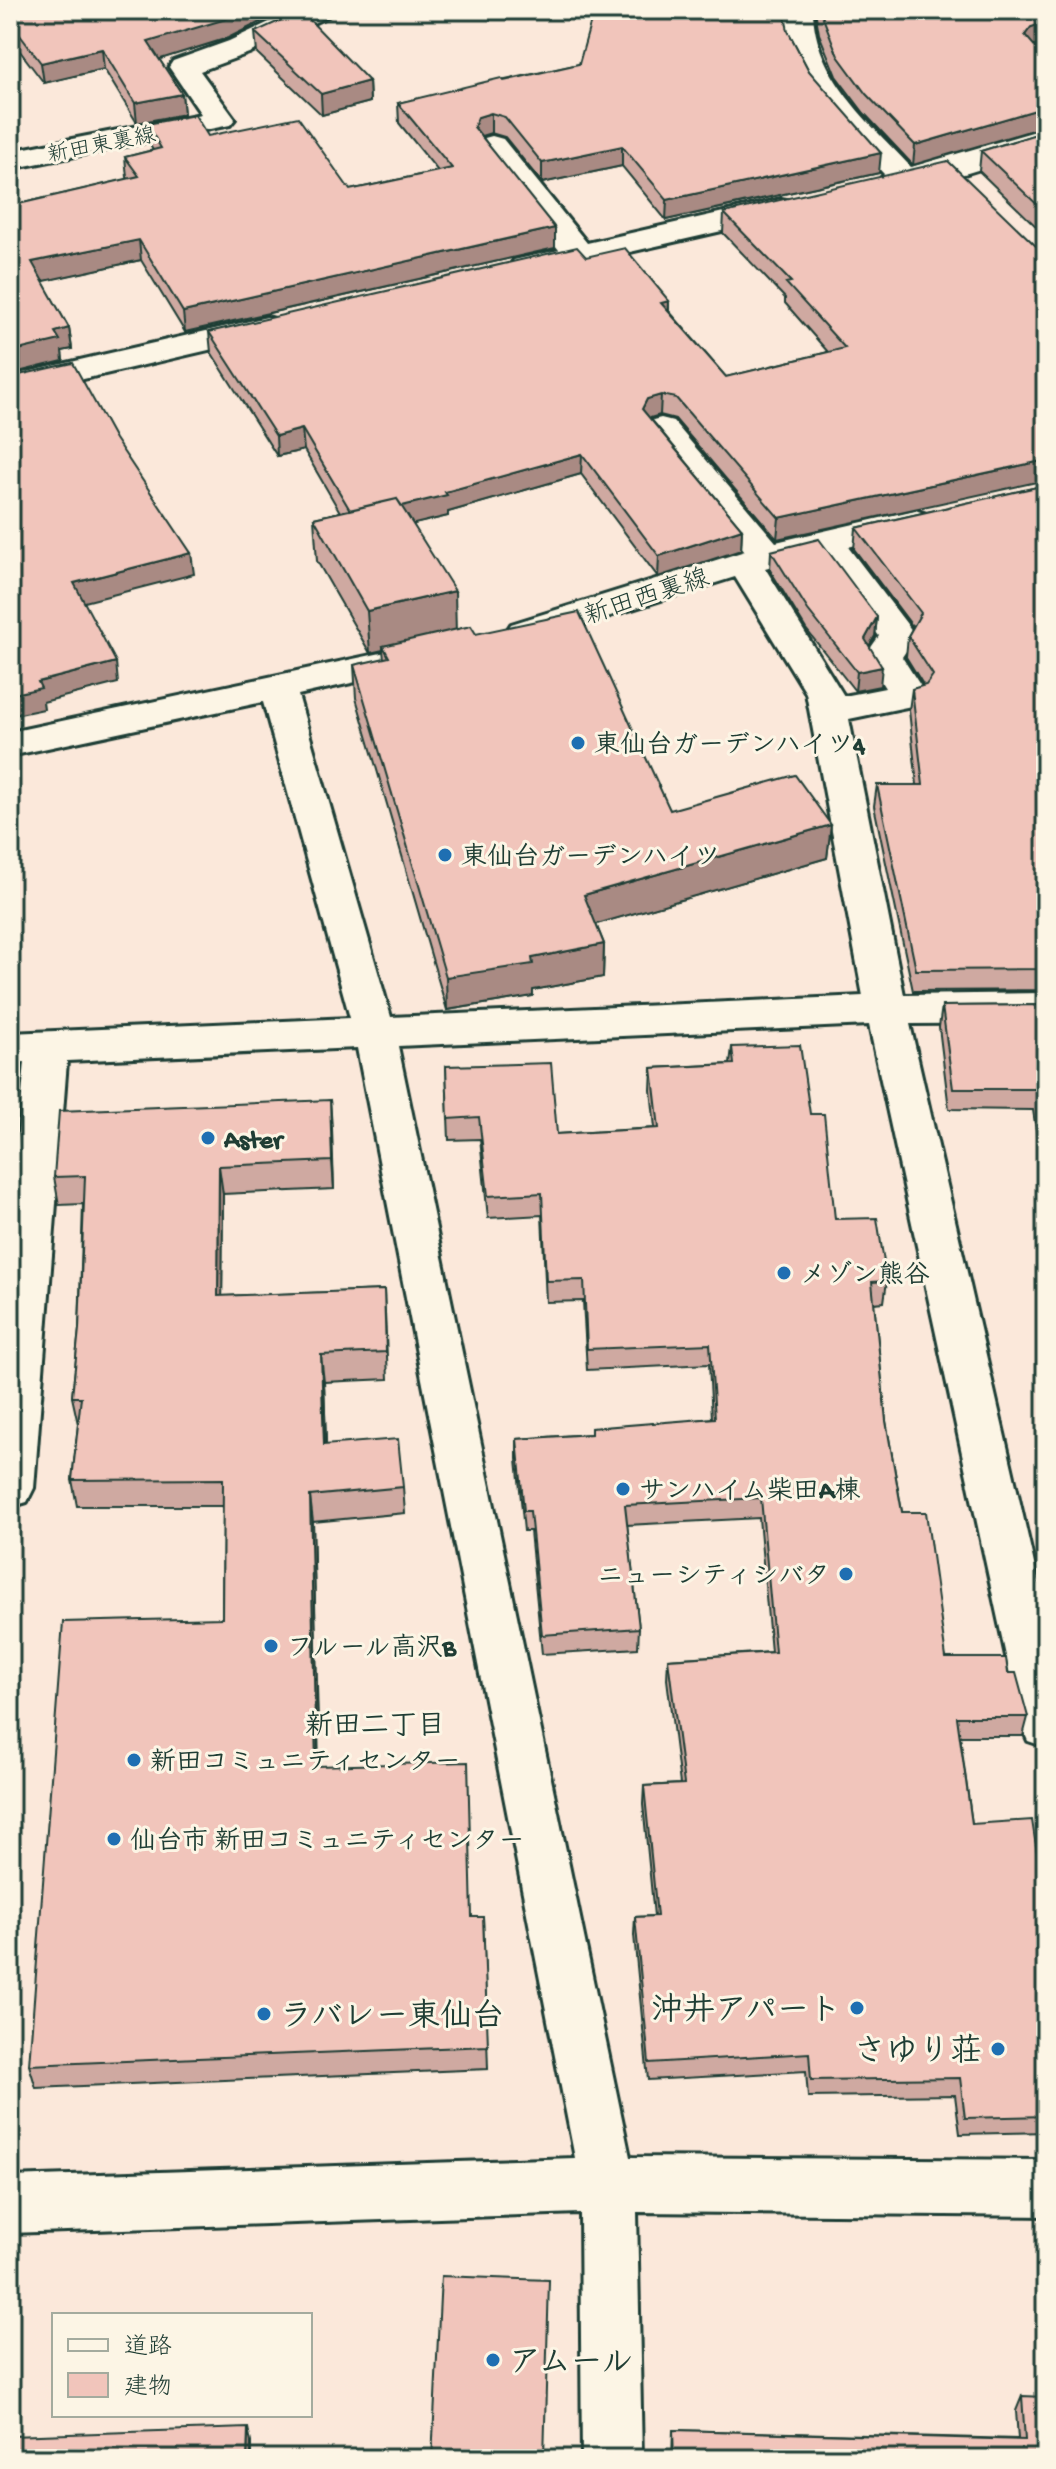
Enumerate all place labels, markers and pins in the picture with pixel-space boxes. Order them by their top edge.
place label: 東仙台ガーデンハイツ4 [594,730,866,763]
marker: 東仙台ガーデンハイツ4 [569,734,587,752]
place label: 東仙台ガーデンハイツ [461,842,720,875]
marker: 東仙台ガーデンハイツ [436,846,454,864]
place label: Aster [223,1127,285,1158]
marker: Aster [199,1129,217,1147]
place label: メゾン熊谷 [800,1260,930,1293]
marker: メゾン熊谷 [775,1264,793,1282]
place label: サンハイム柴田A棟 [639,1476,860,1509]
marker: サンハイム柴田A棟 [614,1480,632,1498]
place label: ニューシティシバタ [598,1563,830,1594]
marker: ニューシティシバタ [837,1565,855,1583]
place label: フルール高沢B [287,1633,457,1666]
marker: フルール高沢B [262,1637,280,1655]
place label: 新田コミュニティセンター [150,1748,460,1780]
marker: 新田コミュニティセンター [125,1751,143,1769]
place label: 仙台市 新田コミュニティセンター [130,1826,525,1859]
marker: 仙台市 新田コミュニティセンター [105,1830,123,1848]
place label: 沖井アパート [651,1992,841,2032]
place label: ラバレー東仙台 [280,1998,504,2038]
marker: 沖井アパート [848,1999,866,2017]
marker: ラバレー東仙台 [255,2005,273,2023]
place label: さゆり荘 [854,2033,982,2073]
marker: さゆり荘 [989,2040,1007,2058]
place label: アムール [509,2346,633,2384]
marker: アムール [484,2351,502,2369]

